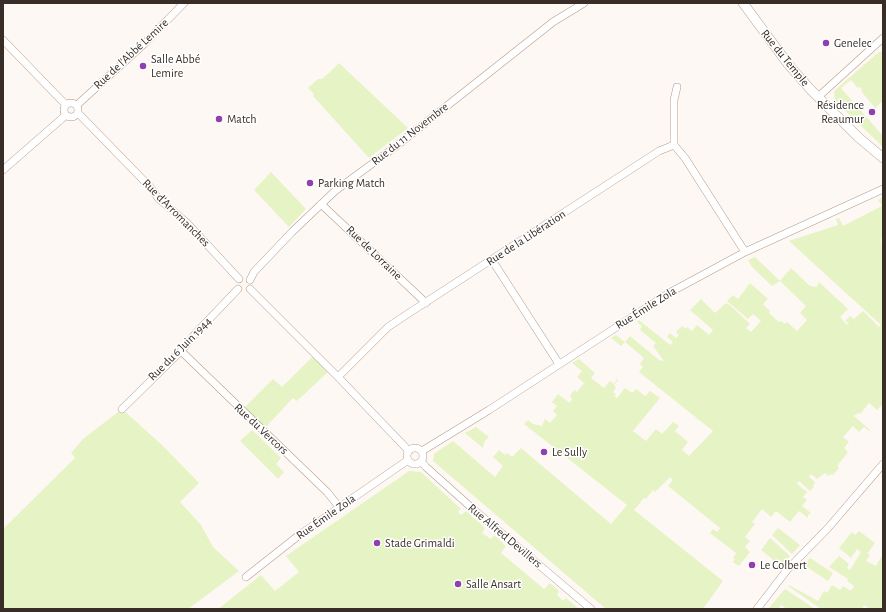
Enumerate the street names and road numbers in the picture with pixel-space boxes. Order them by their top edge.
street label: Rue de l'Abbé Lemire [91,16,171,92]
street label: Rue du Temple [758,27,812,89]
street label: Rue du 11 Novembre [369,99,451,169]
street label: Rue d'Arromanches [139,176,213,250]
street label: Rue de la Libération [484,207,568,269]
street label: Rue de Lorraine [343,223,405,283]
street label: Rue Émile Zola [613,284,679,332]
street label: Rue du 6 Juin 1944 [145,314,215,384]
street label: Rue du Vercors [231,400,291,458]
street label: Rue Émile Zola [294,491,358,543]
street label: Rue Alfred Devillers [465,501,545,571]

